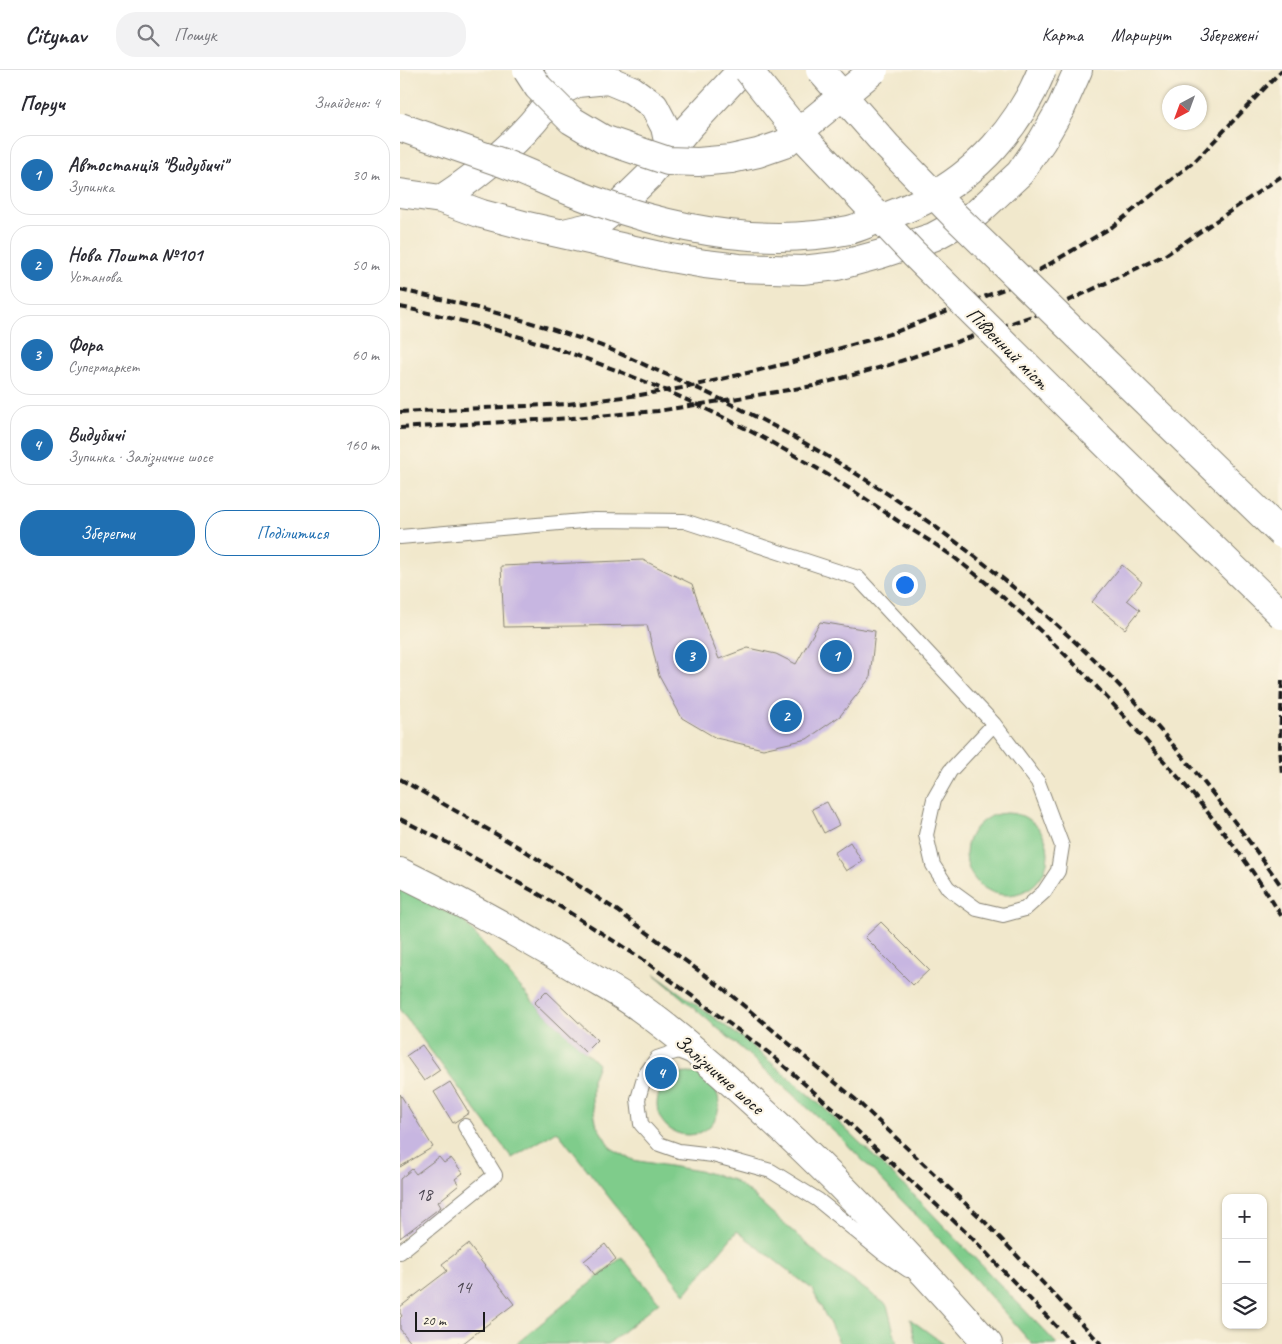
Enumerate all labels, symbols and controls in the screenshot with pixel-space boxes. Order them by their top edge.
search box [116,12,466,57]
text: Citynav [25,20,86,50]
icon: search [134,21,162,49]
text: Пошук [174,23,217,47]
text: Карта [1042,24,1083,46]
text: Маршрут [1111,24,1170,46]
text: Збережені [1198,24,1257,46]
north arrow [1162,85,1207,130]
text: Поруч [20,90,65,116]
text: Знайдено: 4 [314,93,380,113]
text: Автостанція "Видубичі" [68,153,227,177]
text: 1 [33,165,41,185]
text: 30 m [352,165,379,185]
text: Зупинка [68,177,114,197]
text: Нова Пошта №101 [68,243,203,267]
text: 2 [33,255,41,275]
text: 50 m [352,255,379,275]
text: Установа [68,267,121,287]
street label: Південний міст [961,302,1055,396]
text: Фора [68,333,103,357]
text: 3 [33,345,41,365]
text: 60 m [352,345,379,365]
text: Супермаркет [68,357,139,377]
text: Видубичі [68,423,124,447]
text: 4 [33,435,41,455]
text: 160 m [345,435,379,455]
text: Зупинка · Залізничне шосе [68,447,213,467]
button: Зберегти [20,510,195,556]
button: Поділитися [205,510,380,556]
your location [892,572,918,598]
pin: 3 [675,637,707,675]
pin: 1 [820,637,852,675]
pin: 2 [770,697,802,735]
street label: Залізничне шосе [669,1029,770,1122]
pin: 4 [645,1054,677,1092]
house number: 18 [416,1183,434,1205]
map controls [1222,1194,1267,1329]
button: + [1222,1194,1267,1239]
button: − [1222,1239,1267,1284]
house number: 14 [455,1276,473,1298]
button: layers [1222,1284,1267,1329]
scale bar [415,1309,485,1332]
text: 20 m [422,1312,446,1329]

